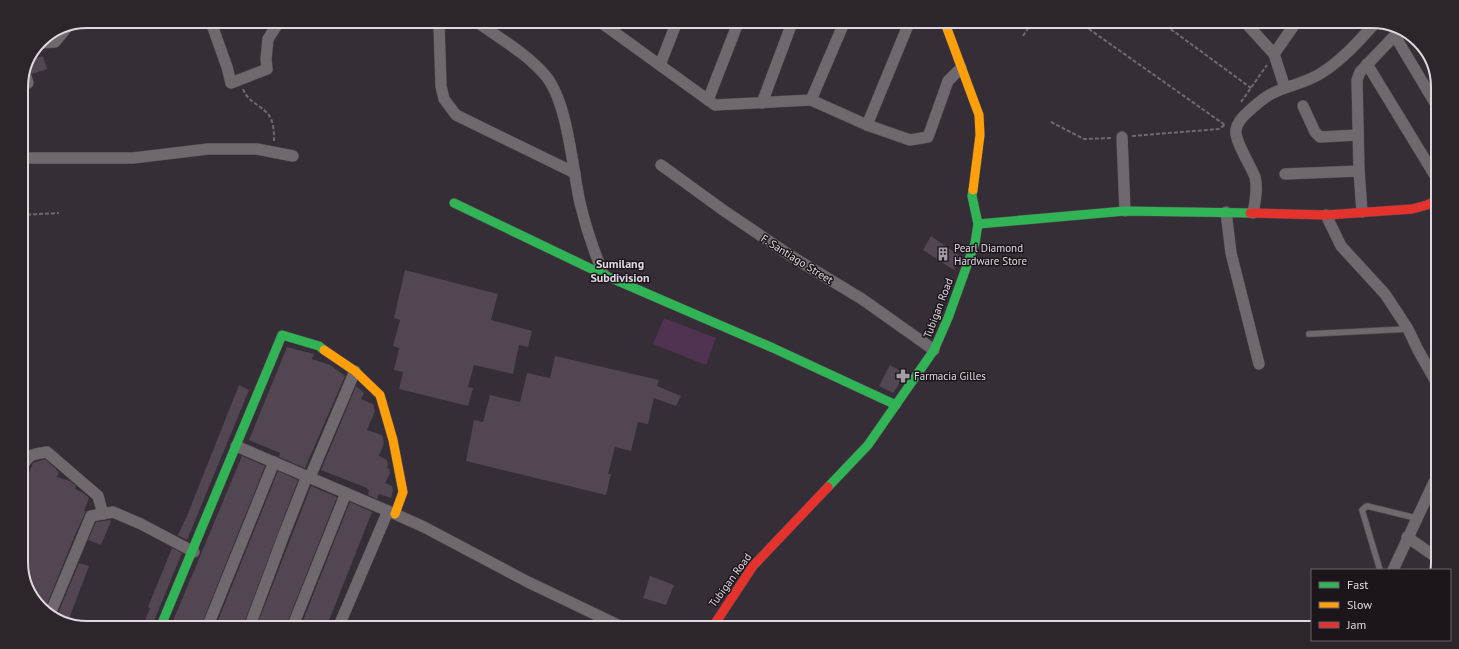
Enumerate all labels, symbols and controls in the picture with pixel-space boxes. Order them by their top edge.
street label: F. Santiago Street [758,231,836,287]
place label: Pearl Diamond Hardware Store [954,241,1027,268]
building icon: Pearl Diamond Hardware Store [935,246,951,262]
district label: Sumilang Subdivision [590,256,650,285]
street label: Tubigan Road [920,276,956,340]
pharmacy icon: Farmacia Gilles [895,368,911,384]
place label: Farmacia Gilles [914,369,986,383]
street label: Tubigan Road [706,550,754,610]
legend [1311,569,1451,641]
text: Fast [1347,577,1368,592]
text: Slow [1347,597,1372,612]
text: Jam [1346,617,1366,632]

